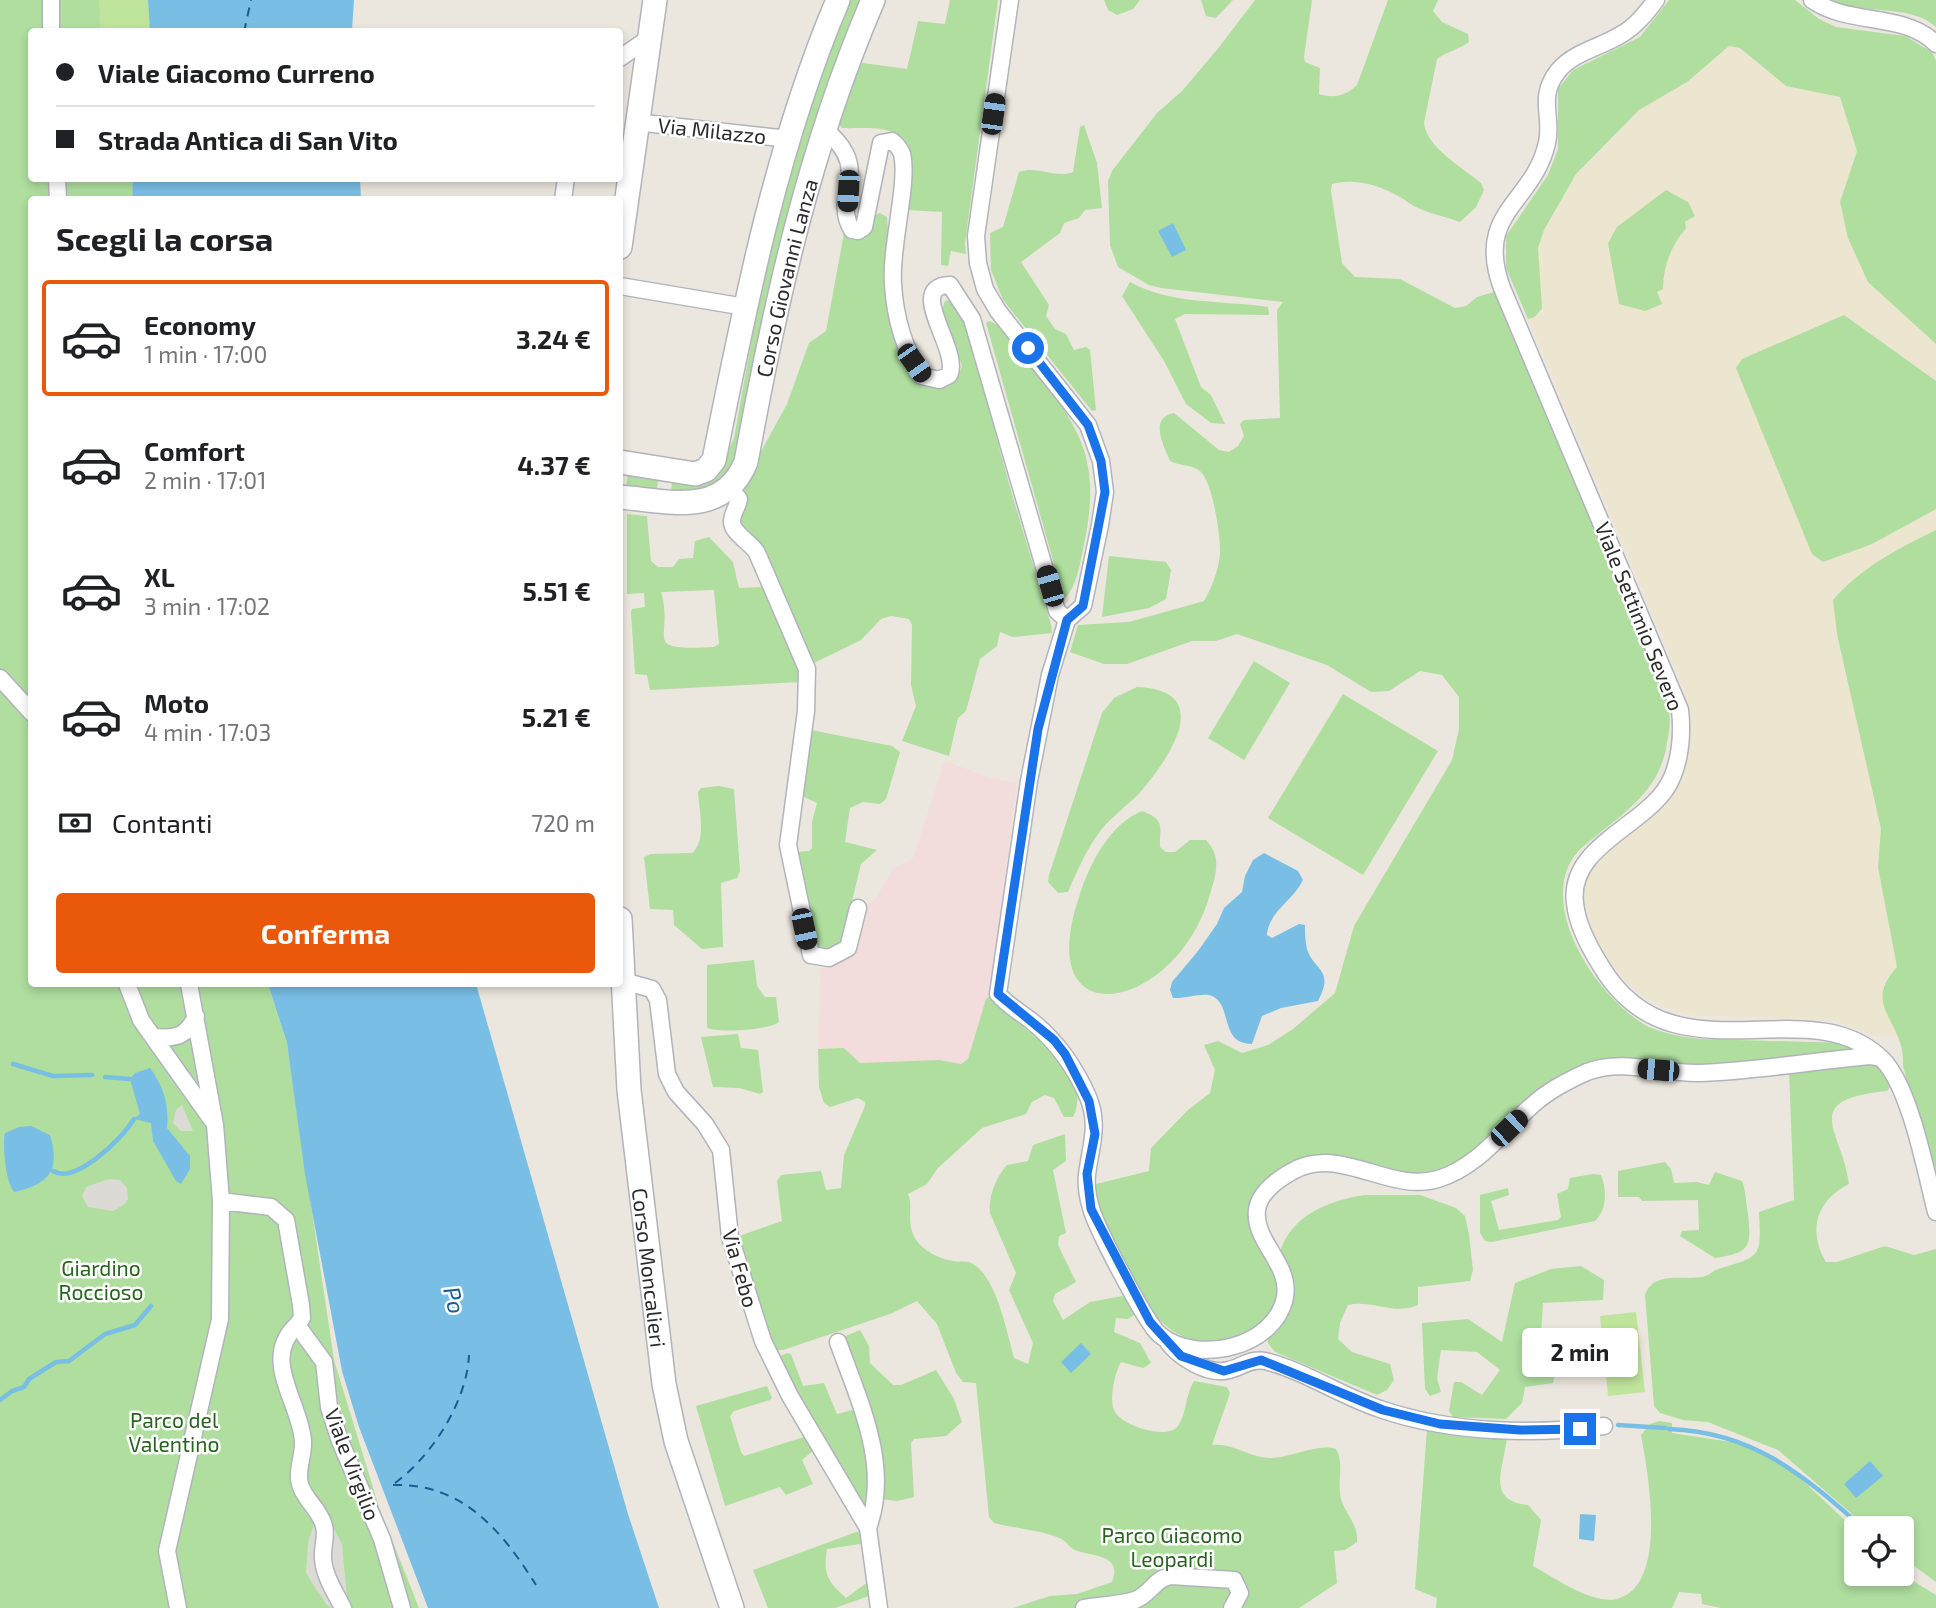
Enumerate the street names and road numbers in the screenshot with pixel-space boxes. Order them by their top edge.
street label: Via Milazzo [657,112,767,148]
street label: Corso Giovanni Lanza [750,175,822,379]
street label: Viale Settimio Severo [1591,518,1689,714]
street label: Corso Moncalieri [628,1186,672,1349]
street label: Via Febo [718,1226,764,1310]
street label: Viale Virgilio [320,1405,386,1523]

